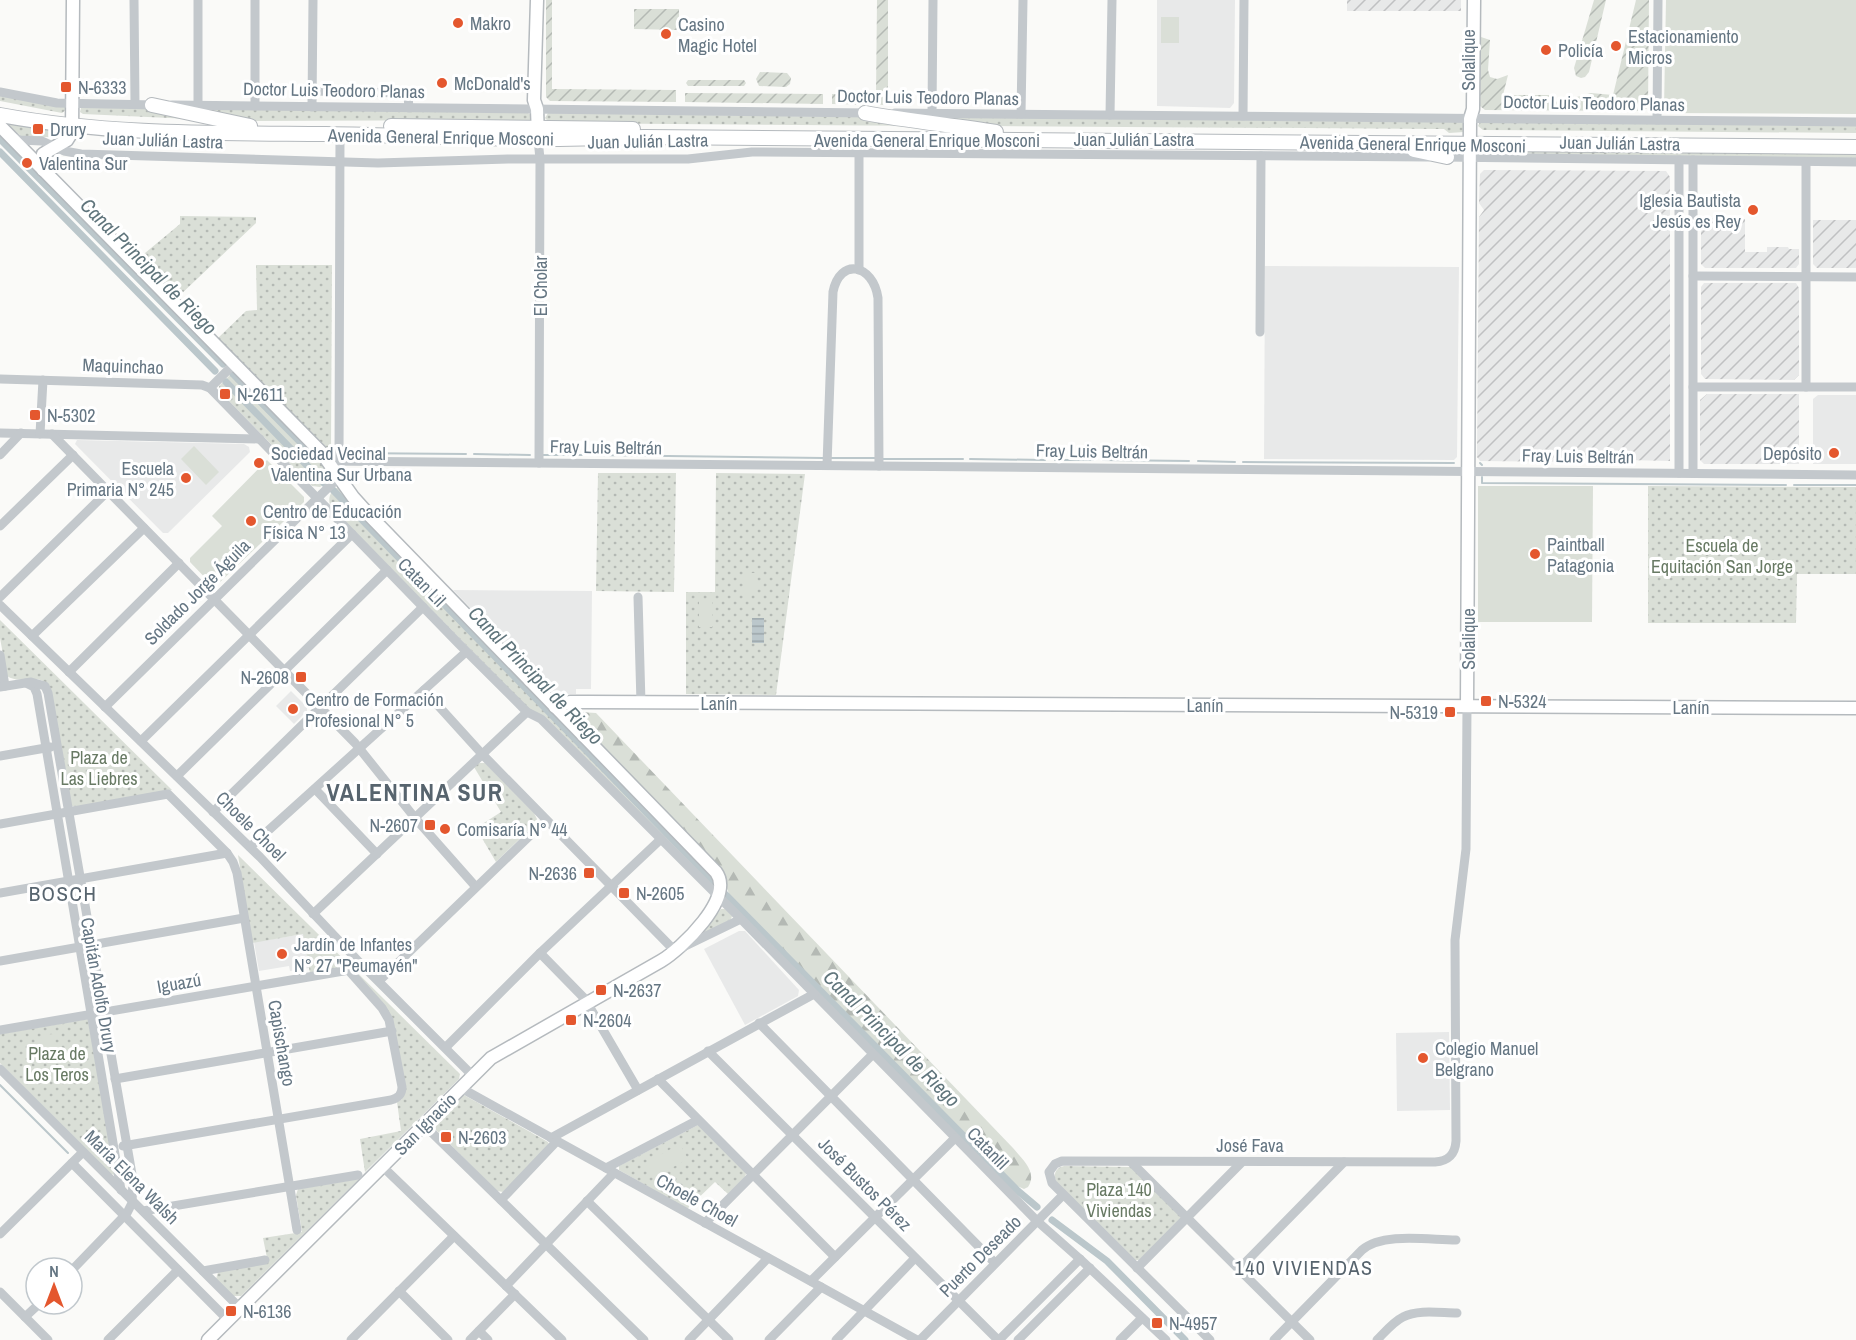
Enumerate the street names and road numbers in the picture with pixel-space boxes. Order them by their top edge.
street label: Solalique [1456,29,1481,91]
street label: Doctor Luis Teodoro Planas [243,76,425,104]
street label: Doctor Luis Teodoro Planas [837,83,1019,111]
street label: Doctor Luis Teodoro Planas [1503,89,1685,117]
street label: Avenida General Enrique Mosconi [327,123,554,151]
street label: Juan Julián Lastra [102,125,224,155]
street label: Juan Julián Lastra [587,127,709,155]
street label: Juan Julián Lastra [1074,127,1194,152]
street label: Avenida General Enrique Mosconi [813,128,1040,153]
street label: Juan Julián Lastra [1559,129,1681,157]
street label: Avenida General Enrique Mosconi [1299,130,1526,158]
street label: El Cholar [528,256,553,316]
street label: Maquinchao [82,352,164,380]
street label: Fray Luis Beltrán [550,434,662,460]
street label: Fray Luis Beltrán [1036,438,1148,464]
street label: Fray Luis Beltrán [1522,443,1634,469]
street label: Soldado Jorge Águila [139,534,255,650]
street label: Catan Lil [392,552,452,612]
street label: Solalique [1456,608,1481,670]
street label: Lanín [701,691,737,716]
street label: Lanín [1187,693,1223,718]
street label: Lanín [1673,695,1709,720]
street label: Choele Choel [211,786,291,866]
street label: Capitán Adolfo Drury [75,915,123,1055]
street label: Iguazú [155,967,203,999]
street label: Capischango [262,998,302,1088]
street label: San Ignacio [388,1087,462,1161]
street label: Catanlil [962,1121,1014,1175]
street label: María Elena Walsh [79,1124,185,1230]
street label: José Bustos Pérez [813,1132,917,1236]
street label: José Fava [1216,1133,1284,1158]
street label: Choele Choel [652,1167,742,1233]
street label: Puerto Deseado [933,1209,1027,1303]

